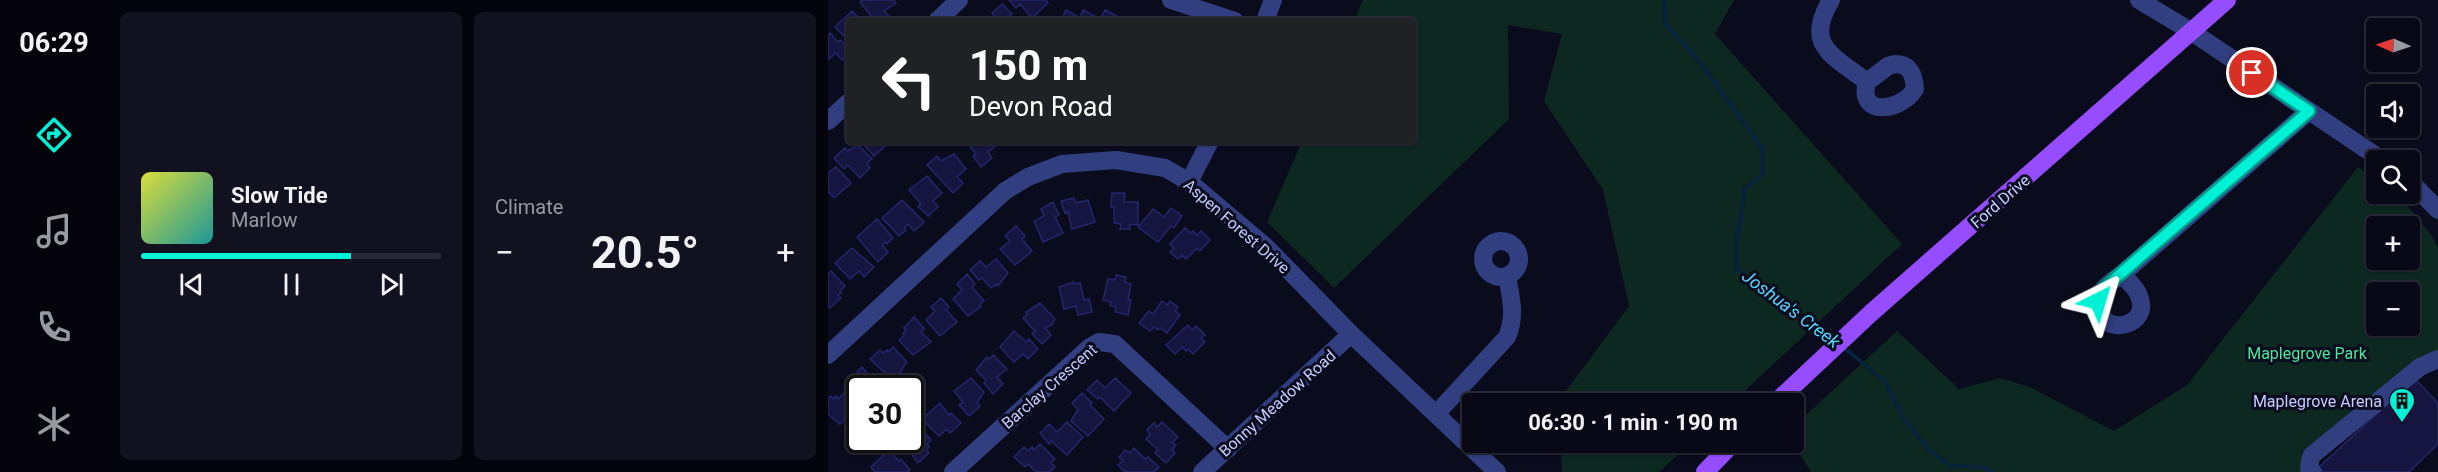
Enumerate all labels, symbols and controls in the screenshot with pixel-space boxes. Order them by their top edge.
north arrow [2366,18,2420,72]
map controls [2366,18,2420,336]
text: 06:29 [19,27,89,59]
text: 150 m [969,41,1088,90]
icon: left [870,42,948,120]
pin [2226,47,2277,98]
icon: arrive [2235,56,2268,89]
button: sound [2366,84,2420,138]
text: Devon Road [969,91,1113,123]
icon: directions [33,114,75,156]
button: search [2366,150,2420,204]
street label: Ford Drive [1967,171,2034,232]
street label: Aspen Forest Drive [1180,175,1293,277]
text: Slow Tide [231,183,328,208]
text: Climate [495,195,563,219]
text: Marlow [231,208,297,232]
icon: music [33,210,75,252]
button: + [2366,216,2420,270]
text: 20.5° [591,226,699,279]
text: − [495,233,514,272]
text: + [776,233,795,272]
water label: Joshua's Creek [1738,265,1845,353]
icon: previous [175,268,208,301]
icon: pause [275,268,308,301]
icon: next [375,268,408,301]
position arrow [2066,269,2130,333]
button: − [2366,282,2420,336]
icon: phone [33,306,75,348]
street label: Barclay Crescent [998,340,1101,433]
park label: Maplegrove Park [2247,344,2368,363]
street label: Bonny Meadow Road [1215,346,1340,461]
speed limit sign: 30 [846,375,924,453]
building icon: Maplegrove Arena [2387,386,2417,424]
place label: Maplegrove Arena [2253,392,2382,411]
icon: climate [33,403,75,445]
text: 06:30 · 1 min · 190 m [1528,410,1738,435]

